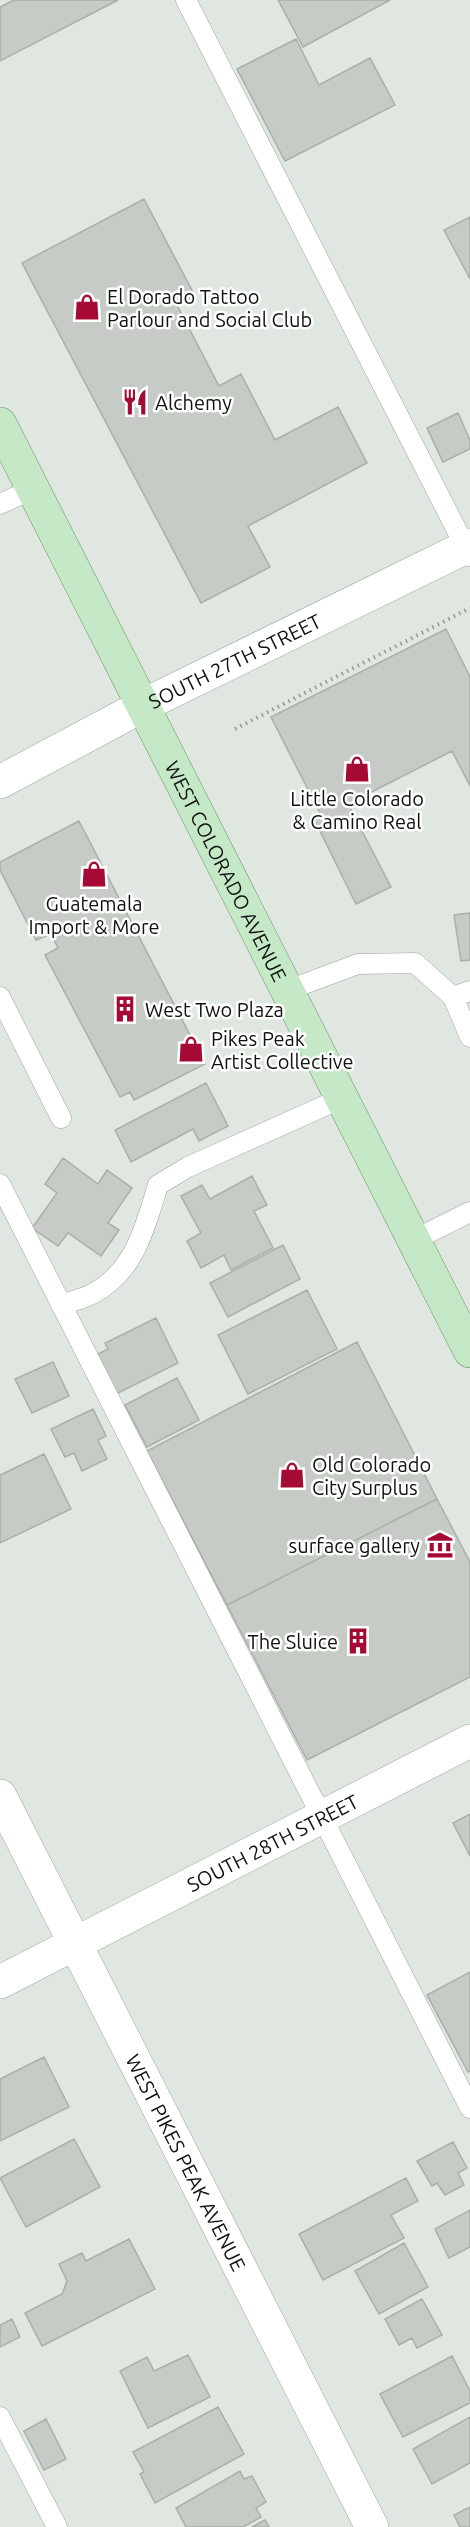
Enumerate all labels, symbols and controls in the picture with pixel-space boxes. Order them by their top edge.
place label: El Dorado Tattoo Parlour and Social Club [107,285,312,331]
shop icon: El Dorado Tattoo Parlour and Social Club [72,292,102,322]
restaurant icon: Alchemy [120,387,150,417]
place label: Alchemy [155,391,232,414]
street label: SOUTH 27TH STREET [144,609,324,713]
shop icon: Little Colorado & Camino Real [342,754,372,784]
street label: WEST COLORADO AVENUE [161,757,292,985]
place label: Little Colorado & Camino Real [290,787,424,833]
shop icon: Guatemala Import & More [79,859,109,889]
place label: Guatemala Import & More [28,892,160,938]
building icon: West Two Plaza [110,994,140,1024]
place label: West Two Plaza [145,998,284,1021]
place label: Pikes Peak Artist Collective [211,1027,354,1073]
shop icon: Pikes Peak Artist Collective [176,1034,206,1064]
place label: Old Colorado City Surplus [312,1453,431,1499]
shop icon: Old Colorado City Surplus [277,1460,307,1490]
museum icon: surface gallery [425,1530,455,1560]
place label: surface gallery [289,1534,420,1557]
building icon: The Sluice [343,1626,373,1656]
place label: The Sluice [248,1630,338,1653]
street label: SOUTH 28TH STREET [183,1789,362,1896]
street label: WEST PIKES PEAK AVENUE [122,2050,251,2274]

